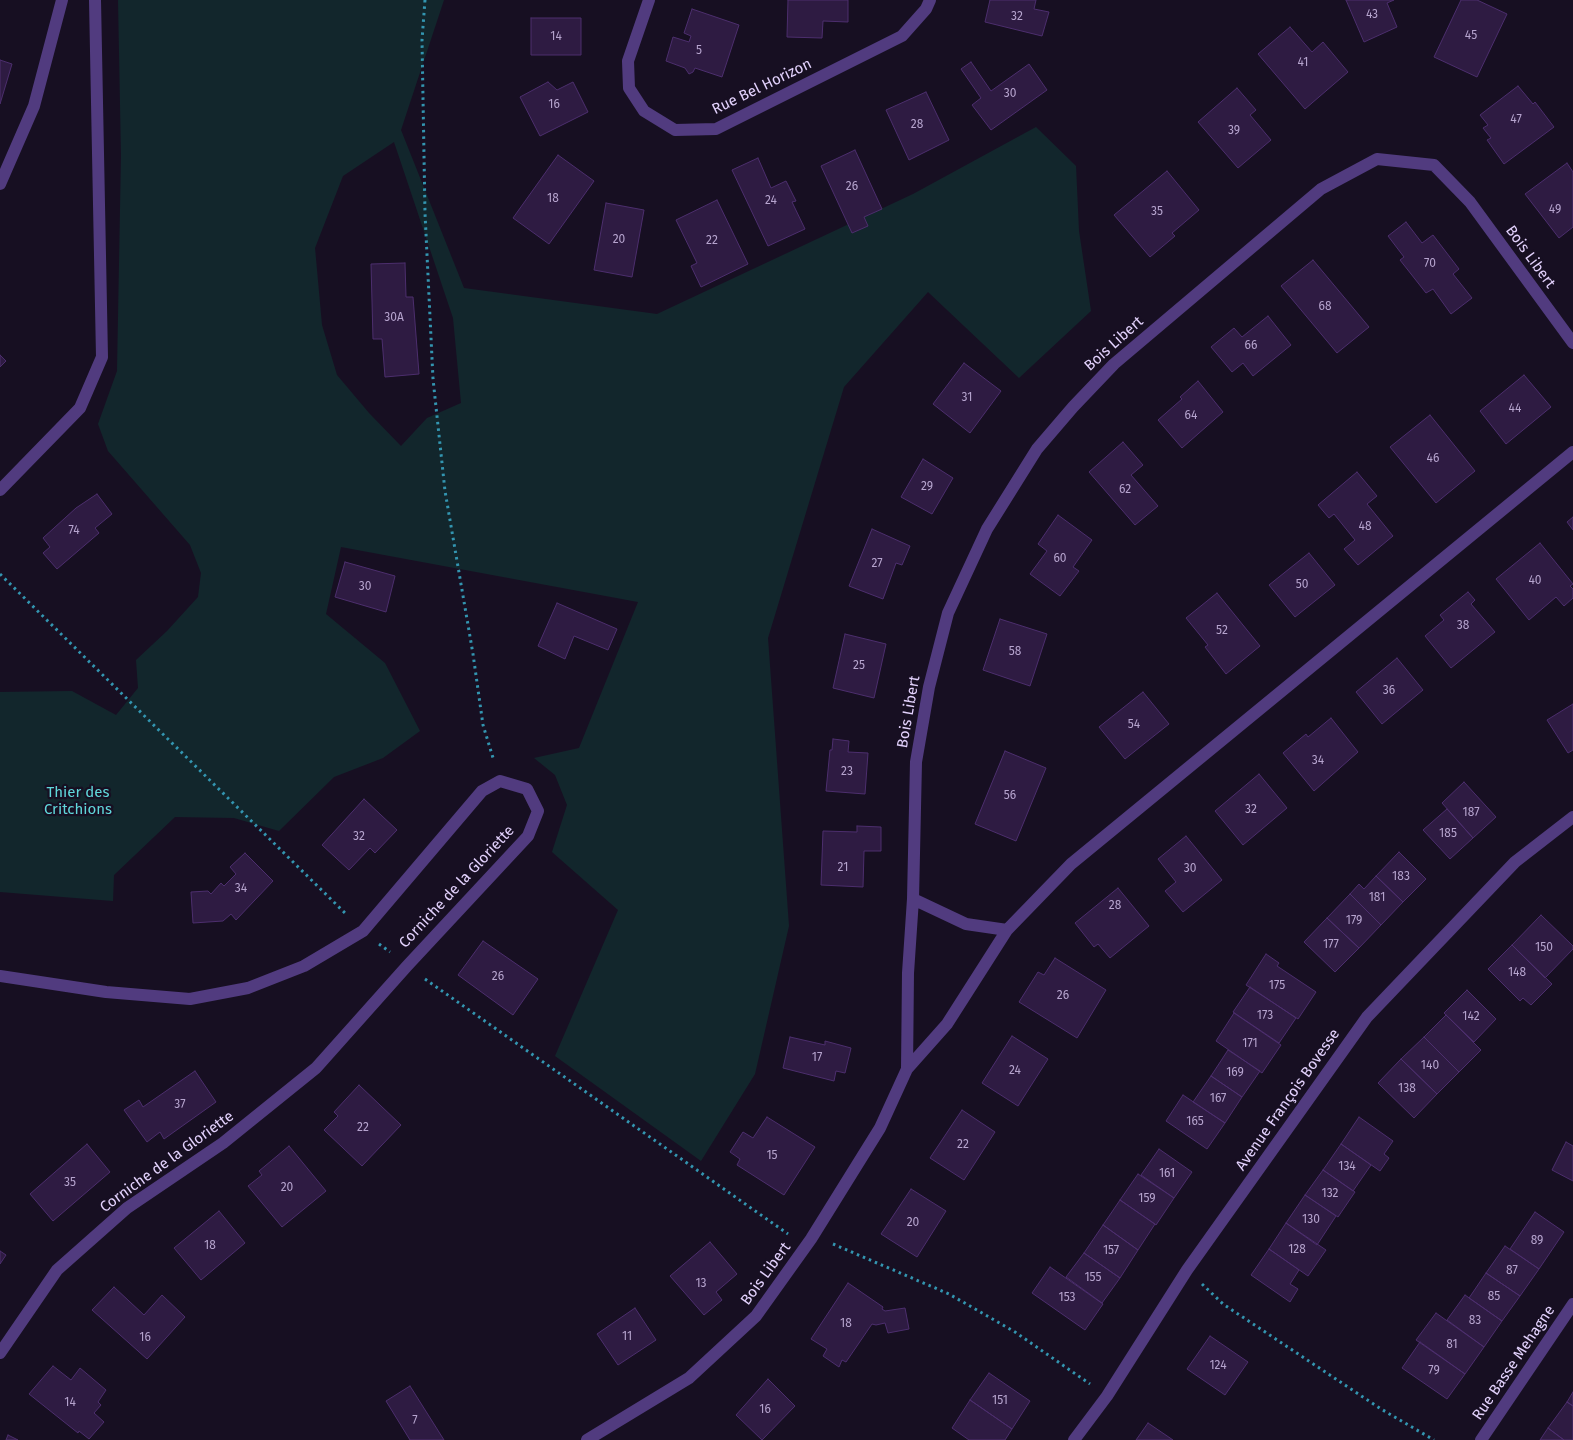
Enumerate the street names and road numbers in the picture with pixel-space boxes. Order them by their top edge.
street label: Rue Bel Horizon [709,55,815,119]
street label: Bois Libert [1501,222,1559,292]
street label: Bois Libert [1081,313,1147,375]
street label: Bois Libert [894,674,924,750]
street label: Corniche de la Gloriette [396,822,518,952]
street label: Avenue François Bovesse [1232,1026,1344,1174]
street label: Corniche de la Gloriette [97,1107,237,1217]
street label: Bois Libert [737,1239,795,1309]
street label: Rue Basse Mehagne [1469,1302,1559,1424]

